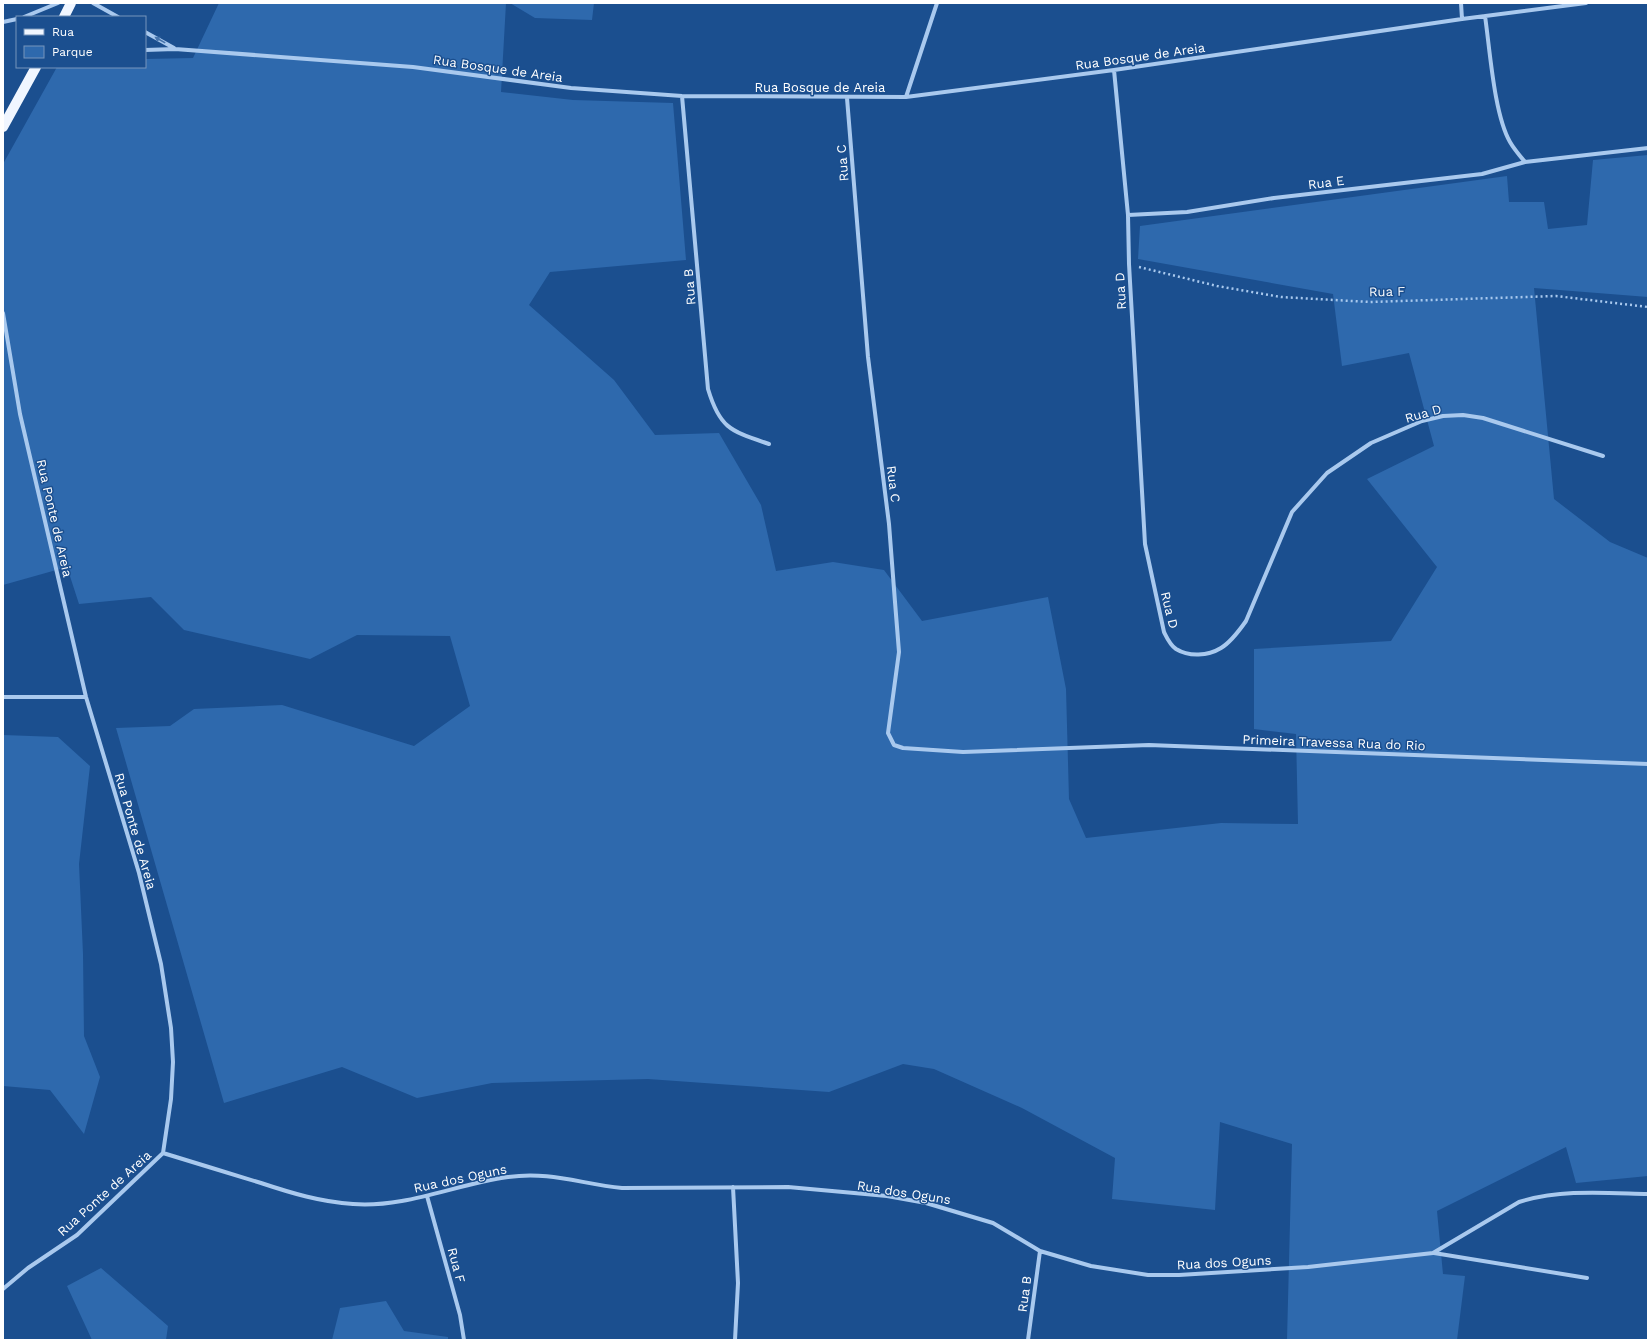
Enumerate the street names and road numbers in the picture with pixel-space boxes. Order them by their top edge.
street label: Rua Bosque de Areia [1074,40,1207,73]
street label: Rua Bosque de Areia [432,52,564,85]
street label: Rua Bosque de Areia [755,80,886,95]
street label: Rua C [833,144,852,182]
street label: Rua E [1307,173,1345,192]
street label: Rua B [680,268,699,306]
street label: Rua D [1112,272,1129,310]
street label: Rua F [1369,284,1405,299]
street label: Rua D [1403,401,1443,426]
street label: Rua Ponte de Areia [34,458,76,579]
street label: Rua C [884,465,903,503]
street label: Rua D [1158,590,1181,630]
street label: Primeira Travessa Rua do Rio [1242,732,1426,753]
street label: Rua Ponte de Areia [112,771,160,892]
street label: Rua Ponte de Areia [55,1147,155,1239]
street label: Rua dos Oguns [412,1161,508,1196]
street label: Rua dos Oguns [856,1178,952,1207]
street label: Rua F [445,1246,468,1284]
street label: Rua dos Oguns [1176,1253,1272,1272]
street label: Rua B [1015,1275,1034,1313]

